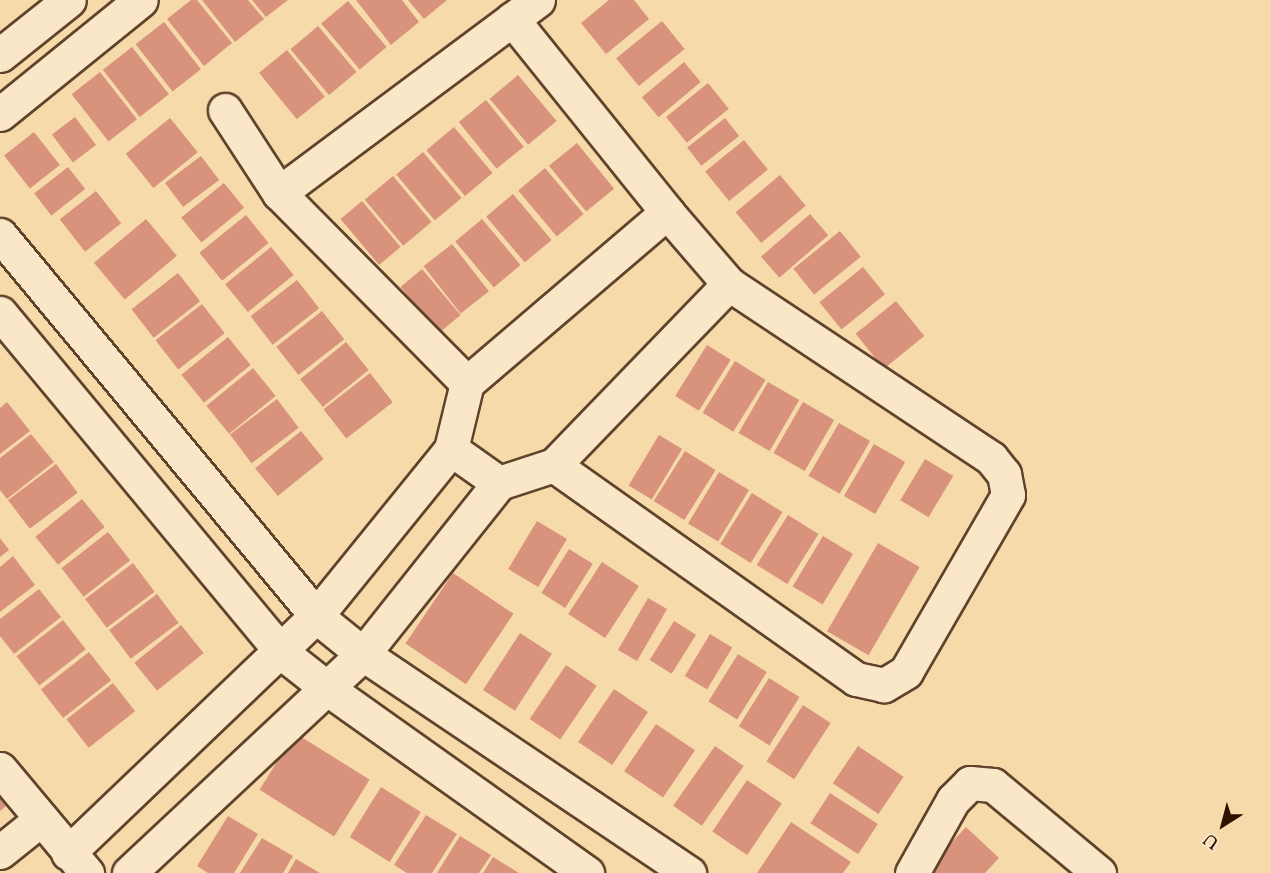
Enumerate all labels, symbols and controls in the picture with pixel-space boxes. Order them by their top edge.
north arrow [1193,795,1253,855]
text: U [1200,827,1224,853]

